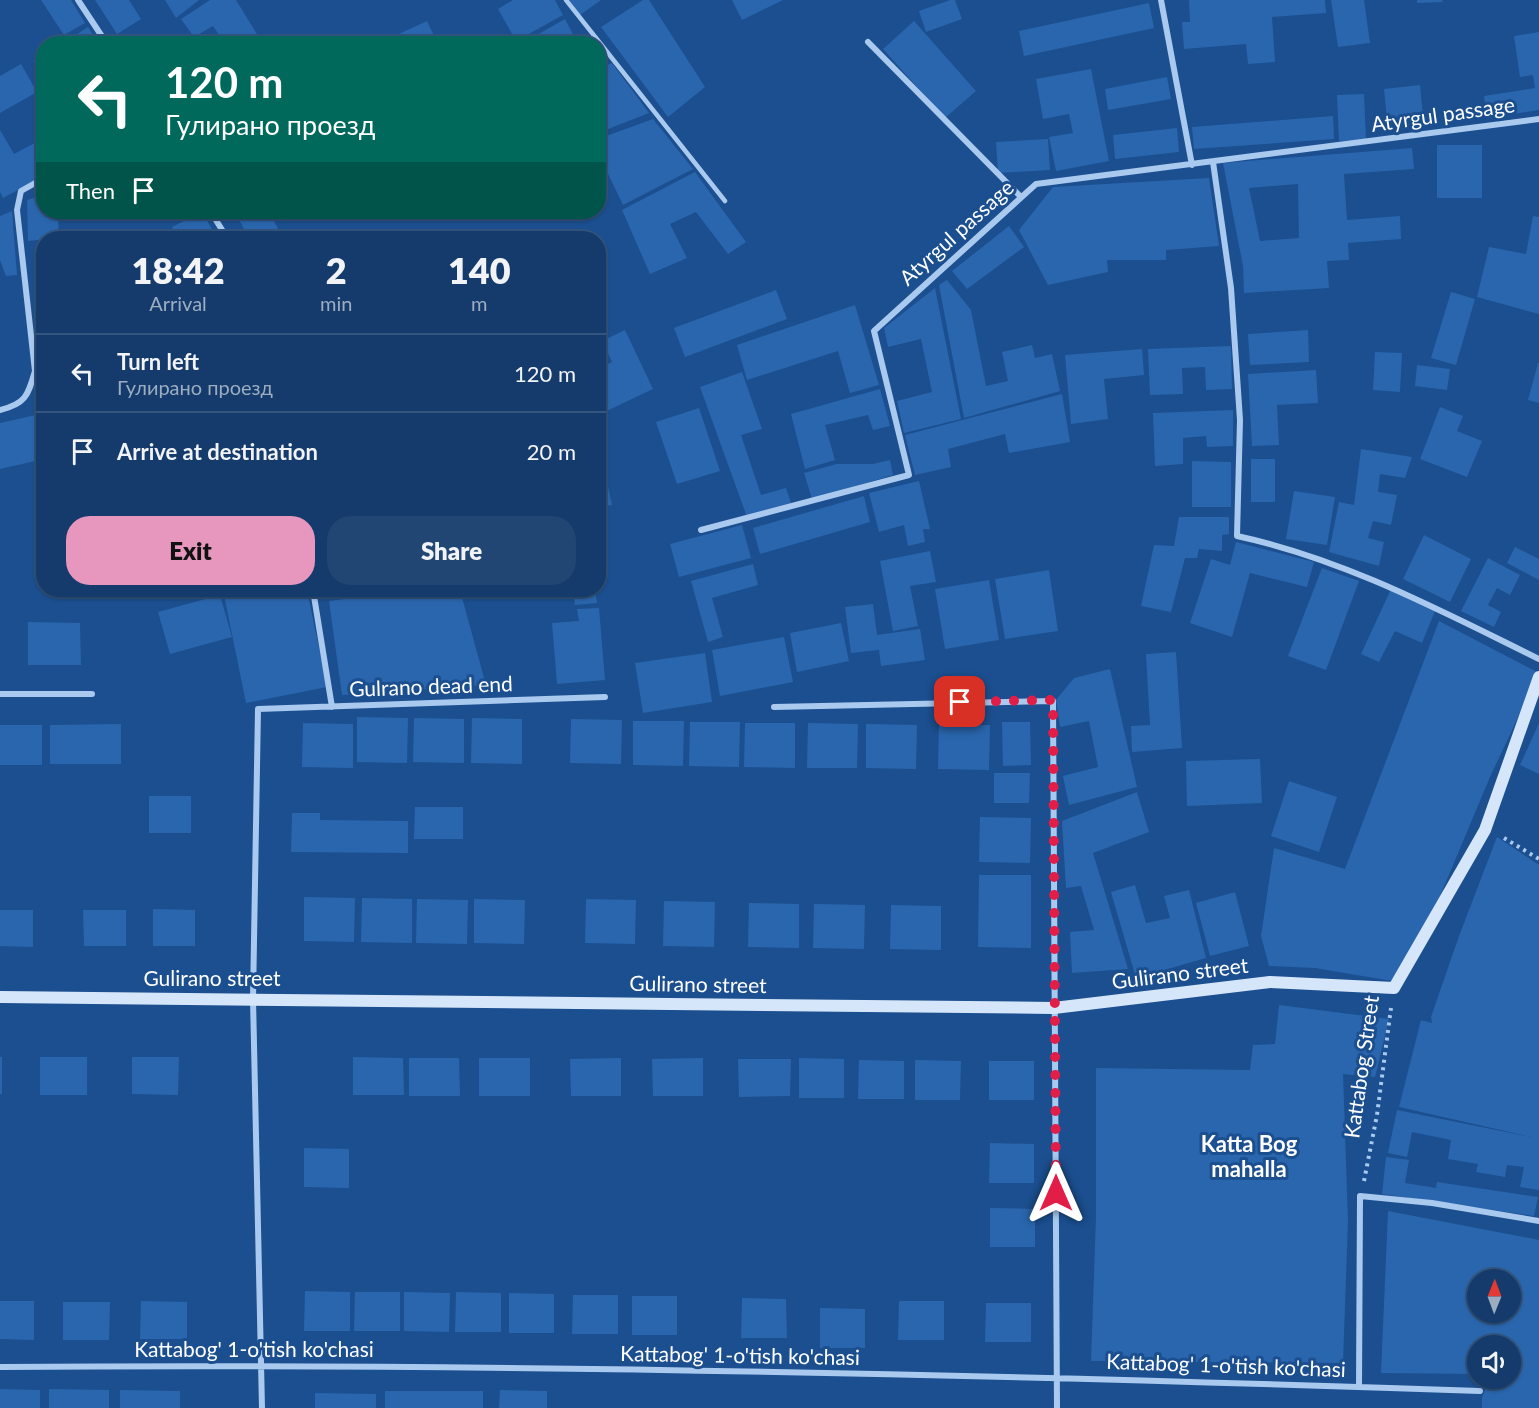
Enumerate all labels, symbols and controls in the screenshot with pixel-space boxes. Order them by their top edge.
text: 120 m [165,57,283,107]
icon: left [66,60,144,138]
street label: Atyrgul passage [1369,91,1516,136]
text: Гулирано проезд [165,108,375,141]
icon: arrive [127,174,160,207]
street label: Atyrgul passage [894,174,1018,290]
text: Then [66,177,115,204]
text: 18:42 [131,248,225,292]
text: 2 [326,248,347,292]
text: 140 [448,248,511,292]
text: Arrival [149,291,207,315]
text: min [320,291,352,315]
text: m [471,291,487,315]
text: Turn left [117,348,199,375]
icon: left [66,357,99,390]
text: 120 m [514,360,576,387]
text: Гулирано проезд [117,375,273,399]
icon: arrive [66,435,99,468]
text: Arrive at destination [117,438,318,465]
text: 20 m [527,438,576,465]
button: Exit [66,516,315,585]
button: Share [327,516,576,585]
street label: Gulrano dead end [349,670,513,701]
pin [934,676,985,727]
icon: arrive [943,685,976,718]
street label: Gulirano street [1110,952,1250,993]
street label: Gulirano street [143,965,281,990]
street label: Gulirano street [629,970,767,997]
street label: Kattabog Street [1338,993,1383,1140]
district label: Katta Bog mahalla [1201,1130,1298,1182]
position arrow [1024,1161,1088,1225]
north arrow [1467,1269,1521,1323]
map controls [1467,1269,1521,1389]
button: sound [1467,1335,1521,1389]
street label: Kattabog' 1-o'tish ko'chasi [134,1336,374,1361]
street label: Kattabog' 1-o'tish ko'chasi [620,1340,860,1369]
street label: Kattabog' 1-o'tish ko'chasi [1106,1348,1346,1381]

